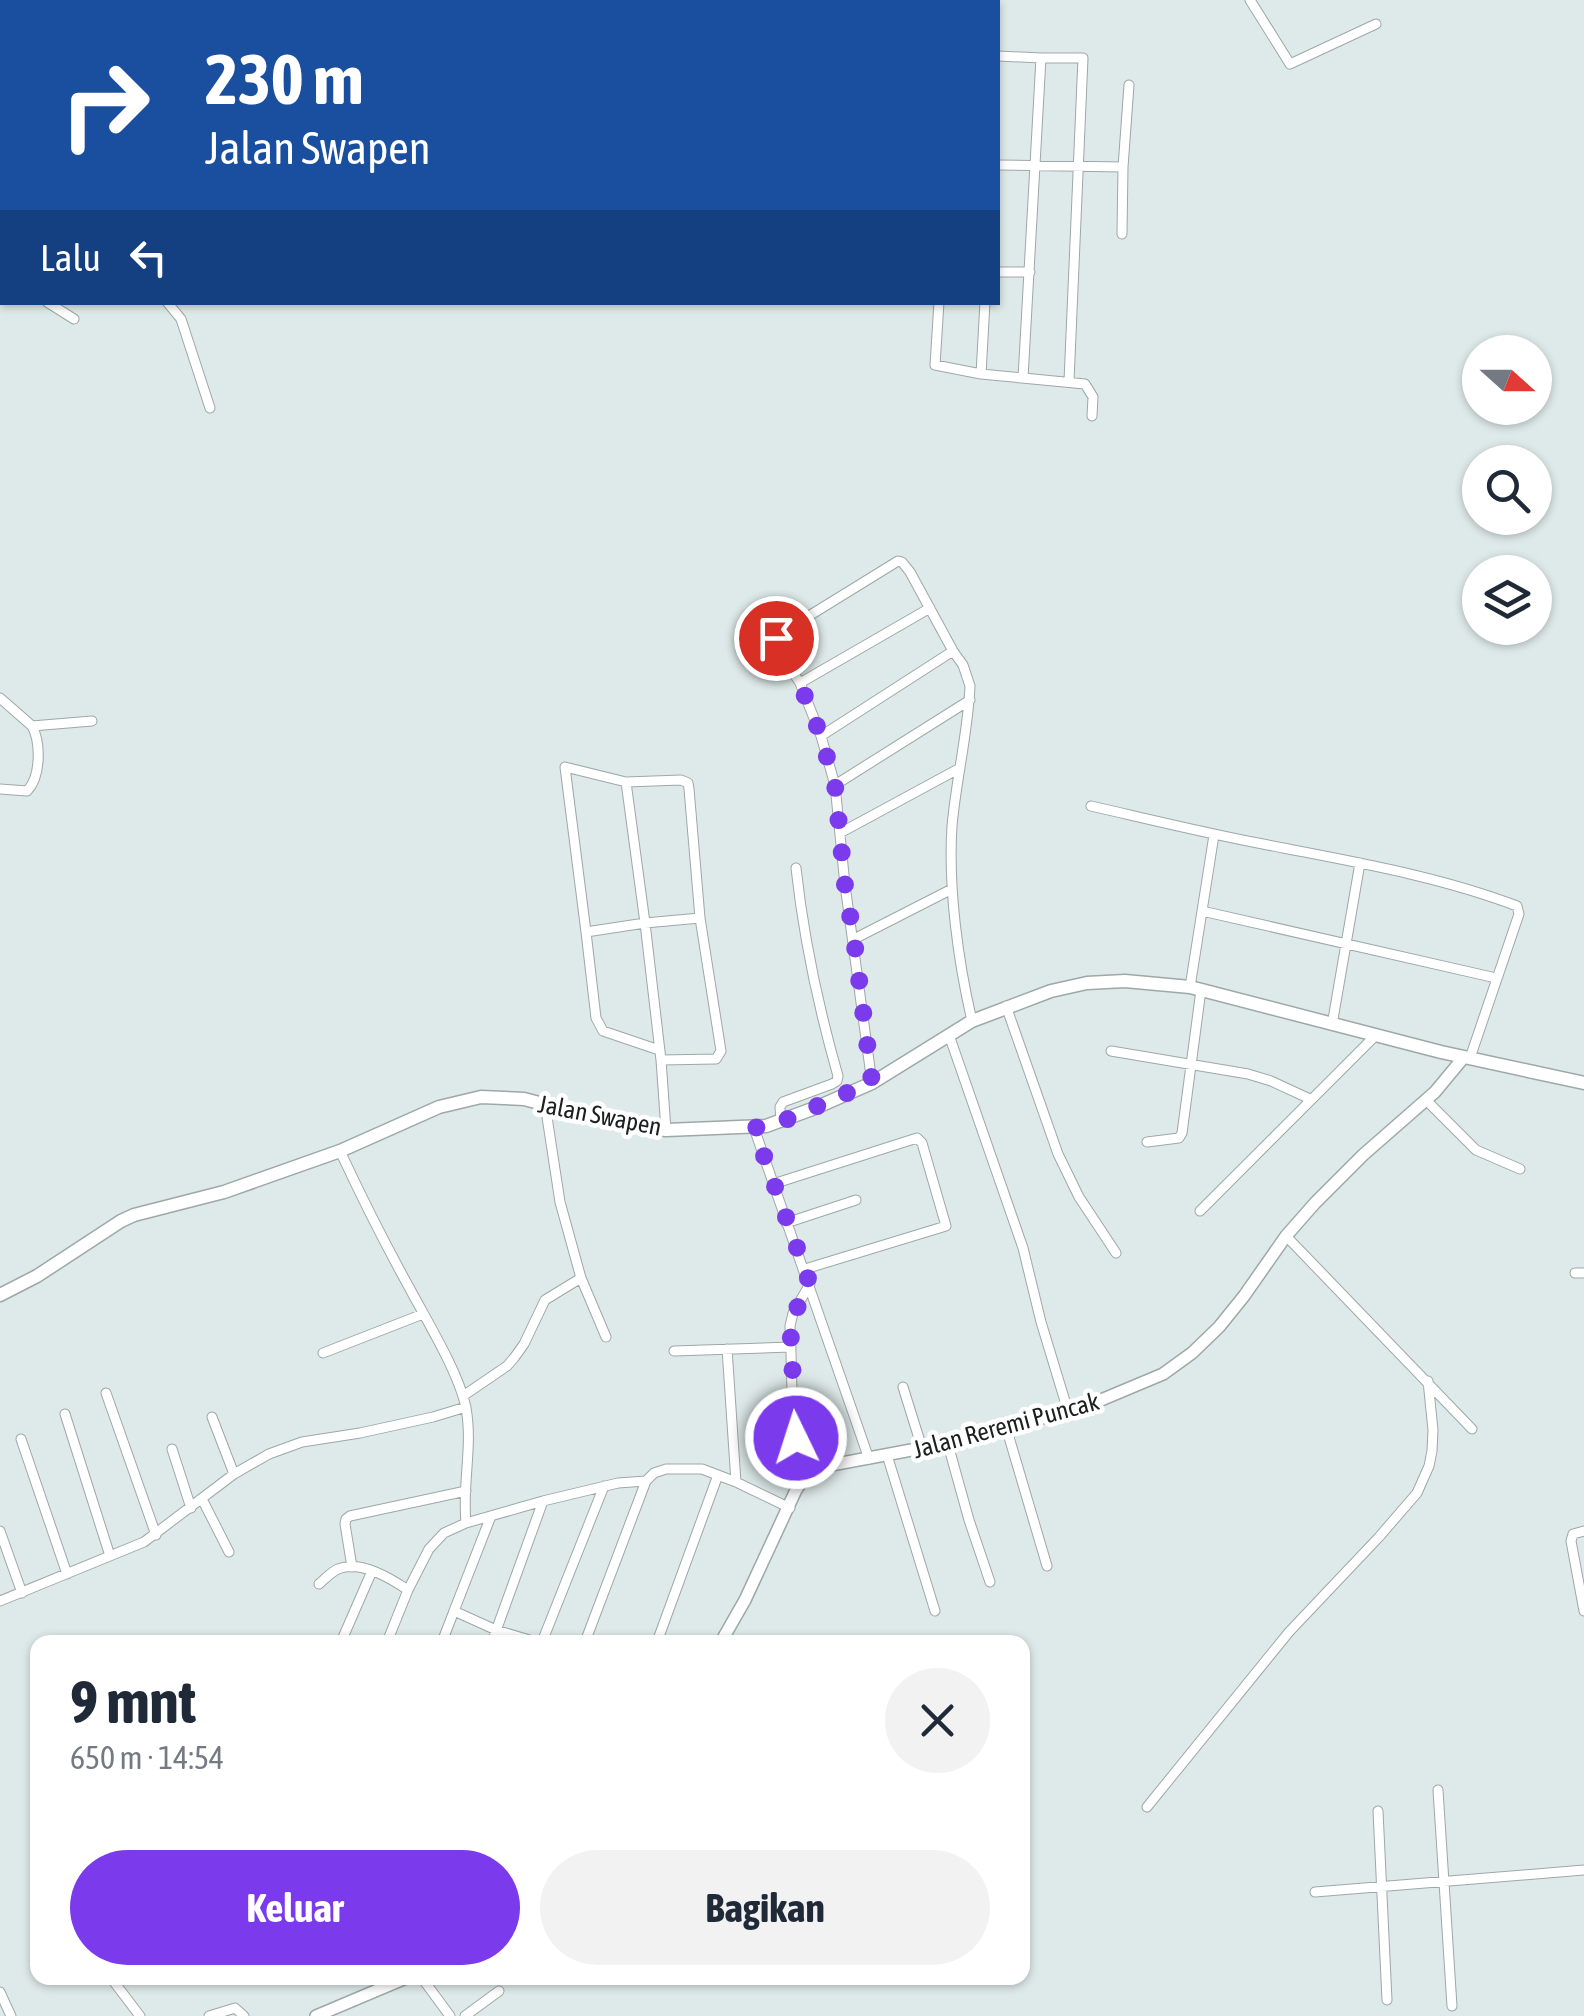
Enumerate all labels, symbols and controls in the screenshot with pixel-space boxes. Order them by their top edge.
text: 230 m [205,39,364,119]
icon: right [40,40,170,170]
text: Jalan Swapen [205,122,431,174]
icon: left [121,230,176,285]
text: Lalu [40,236,101,279]
north arrow [1462,335,1552,425]
map controls [1462,335,1552,645]
button: search [1462,445,1552,535]
button: layers [1462,555,1552,645]
pin [734,596,819,681]
icon: arrive [749,611,804,666]
street label: Jalan Swapen [536,1089,664,1141]
position arrow [744,1386,848,1490]
street label: Jalan Reremi Puncak [910,1387,1102,1463]
text: 9 mnt [70,1667,196,1736]
button: close [885,1668,990,1773]
text: 650 m · 14:54 [70,1739,224,1776]
button: Keluar [70,1850,520,1965]
button: Bagikan [540,1850,990,1965]

